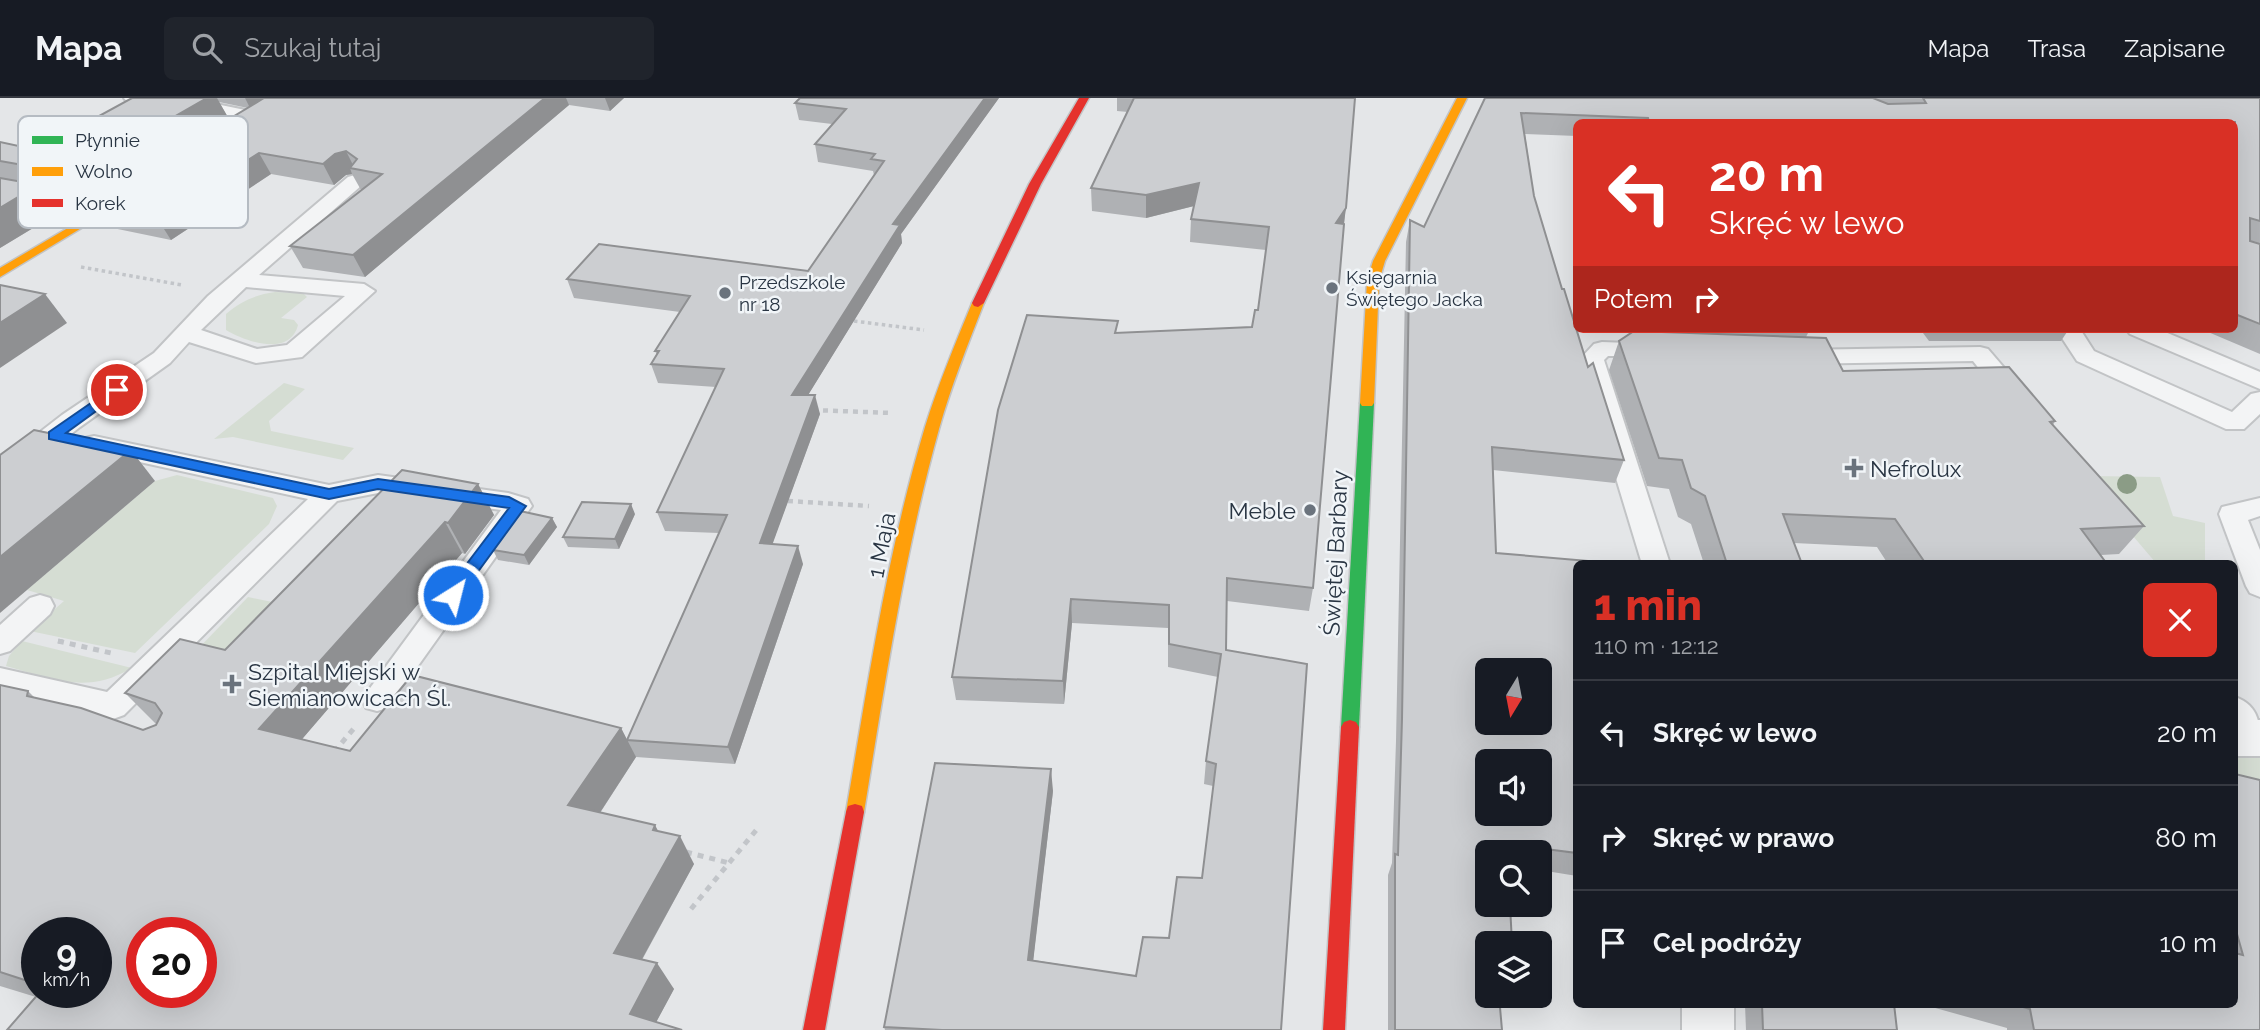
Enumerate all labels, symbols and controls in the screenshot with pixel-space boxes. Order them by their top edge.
search box [164,17,654,80]
text: Mapa [35,29,122,68]
icon: search [188,29,226,67]
text: Szukaj tutaj [244,33,381,63]
text: Mapa [1928,34,1989,63]
text: Trasa [2027,34,2086,63]
text: Zapisane [2124,34,2225,63]
legend [18,116,248,228]
text: Płynnie [75,129,140,151]
text: 20 m [1709,145,1824,202]
icon: left [1594,147,1685,238]
text: Wolno [75,160,132,182]
text: Korek [75,192,126,214]
text: Skręć w lewo [1709,204,1905,241]
place label: Księgarnia Świętego Jacka [1346,266,1483,310]
place label: Przedszkole nr 18 [739,271,845,315]
marker: Księgarnia Świętego Jacka [1324,280,1340,296]
icon: right [1687,280,1725,318]
text: Potem [1594,284,1673,314]
marker: Przedszkole nr 18 [717,285,733,301]
pin [87,360,147,420]
icon: arrive [98,371,136,409]
place label: Nefrolux [1870,455,1962,482]
marker: Nefrolux [1844,458,1864,478]
street label: Świętej Barbary [1317,469,1353,637]
place label: Meble [1229,497,1296,524]
marker: Meble [1302,502,1318,518]
street label: 1 Maja [861,510,901,580]
position arrow [416,558,490,632]
text: 1 min [1594,581,1702,630]
button: close [2143,583,2217,657]
text: 110 m · 12:12 [1594,632,1719,659]
place label: Szpital Miejski w Siemianowicach Śl. [248,658,451,711]
north arrow [1475,658,1552,735]
map controls [1475,658,1552,1008]
marker: Szpital Miejski w Siemianowicach Śl. [222,674,242,694]
icon: left [1594,714,1632,752]
text: Skręć w lewo [1653,718,1817,748]
text: 20 m [2157,718,2217,748]
button: sound [1475,749,1552,826]
icon: right [1594,819,1632,857]
text: Skręć w prawo [1653,823,1834,853]
text: 80 m [2155,823,2217,853]
button: search [1475,840,1552,917]
speed limit sign: 20 [126,917,217,1008]
icon: arrive [1594,924,1632,962]
text: Cel podróży [1653,928,1802,958]
text: 10 m [2159,928,2217,958]
button: layers [1475,931,1552,1008]
text: 9 [56,933,77,974]
text: km/h [43,969,90,990]

